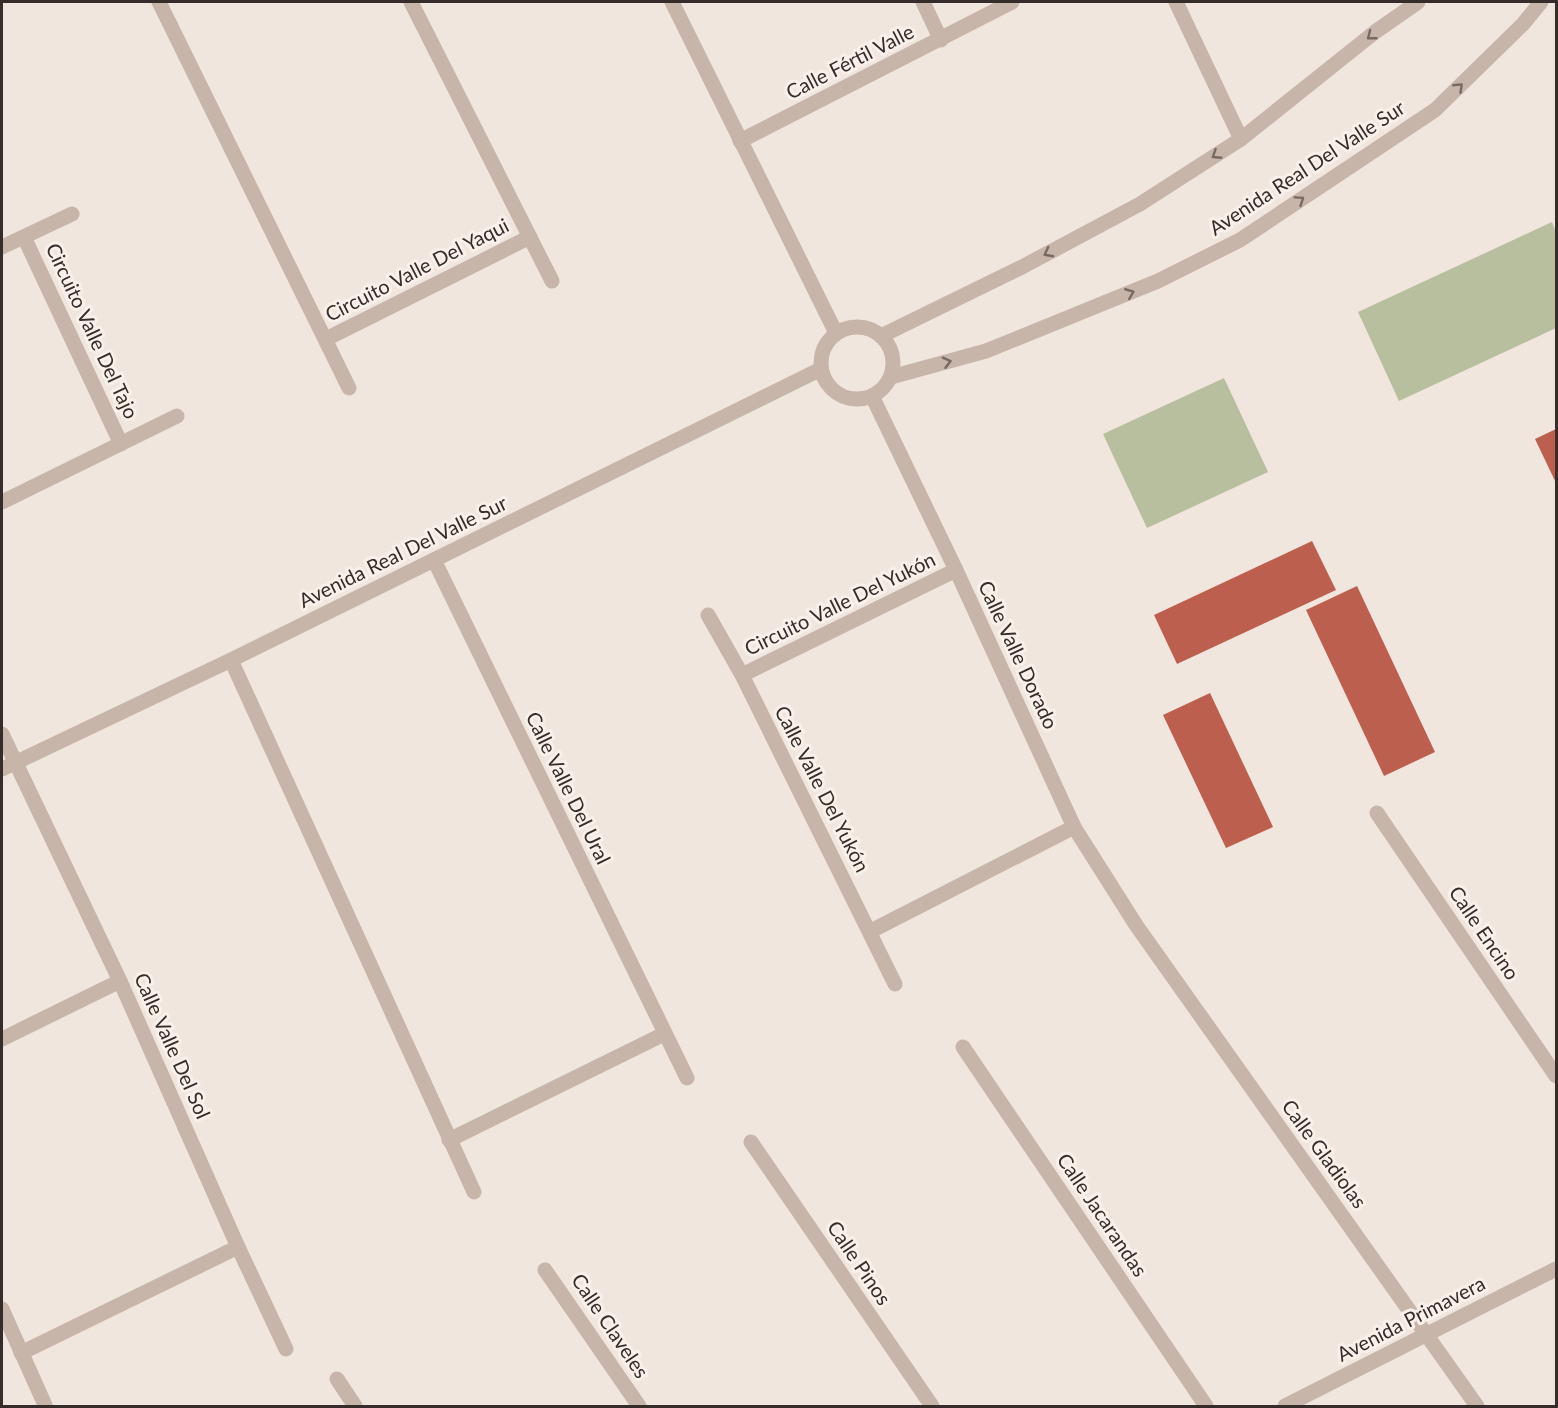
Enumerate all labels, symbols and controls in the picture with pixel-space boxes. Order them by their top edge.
street label: Calle Fértil Valle [782,19,917,104]
one-way arrow [1366,28,1377,39]
one-way arrow [1452,83,1462,94]
street label: Avenida Real Del Valle Sur [1204,94,1410,240]
one-way arrow [1212,148,1223,159]
one-way arrow [1294,196,1305,207]
street label: Circuito Valle Del Yaqui [321,212,512,326]
street label: Circuito Valle Del Tajo [42,239,144,422]
one-way arrow [1044,246,1055,257]
one-way arrow [1123,288,1134,300]
one-way arrow [942,356,952,369]
street label: Avenida Real Del Valle Sur [295,490,511,612]
street label: Circuito Valle Del Yukón [740,546,939,660]
street label: Calle Valle Dorado [974,577,1064,733]
street label: Calle Valle Del Yukón [771,701,875,876]
street label: Calle Valle Del Ural [522,707,616,868]
street label: Calle Encino [1445,881,1525,984]
street label: Calle Valle Del Sol [130,969,216,1122]
street label: Calle Gladiolas [1277,1094,1372,1212]
street label: Calle Jacarandas [1053,1148,1153,1281]
street label: Calle Pinos [823,1216,897,1309]
street label: Calle Claveles [567,1269,655,1382]
street label: Avenida Primavera [1332,1270,1489,1366]

